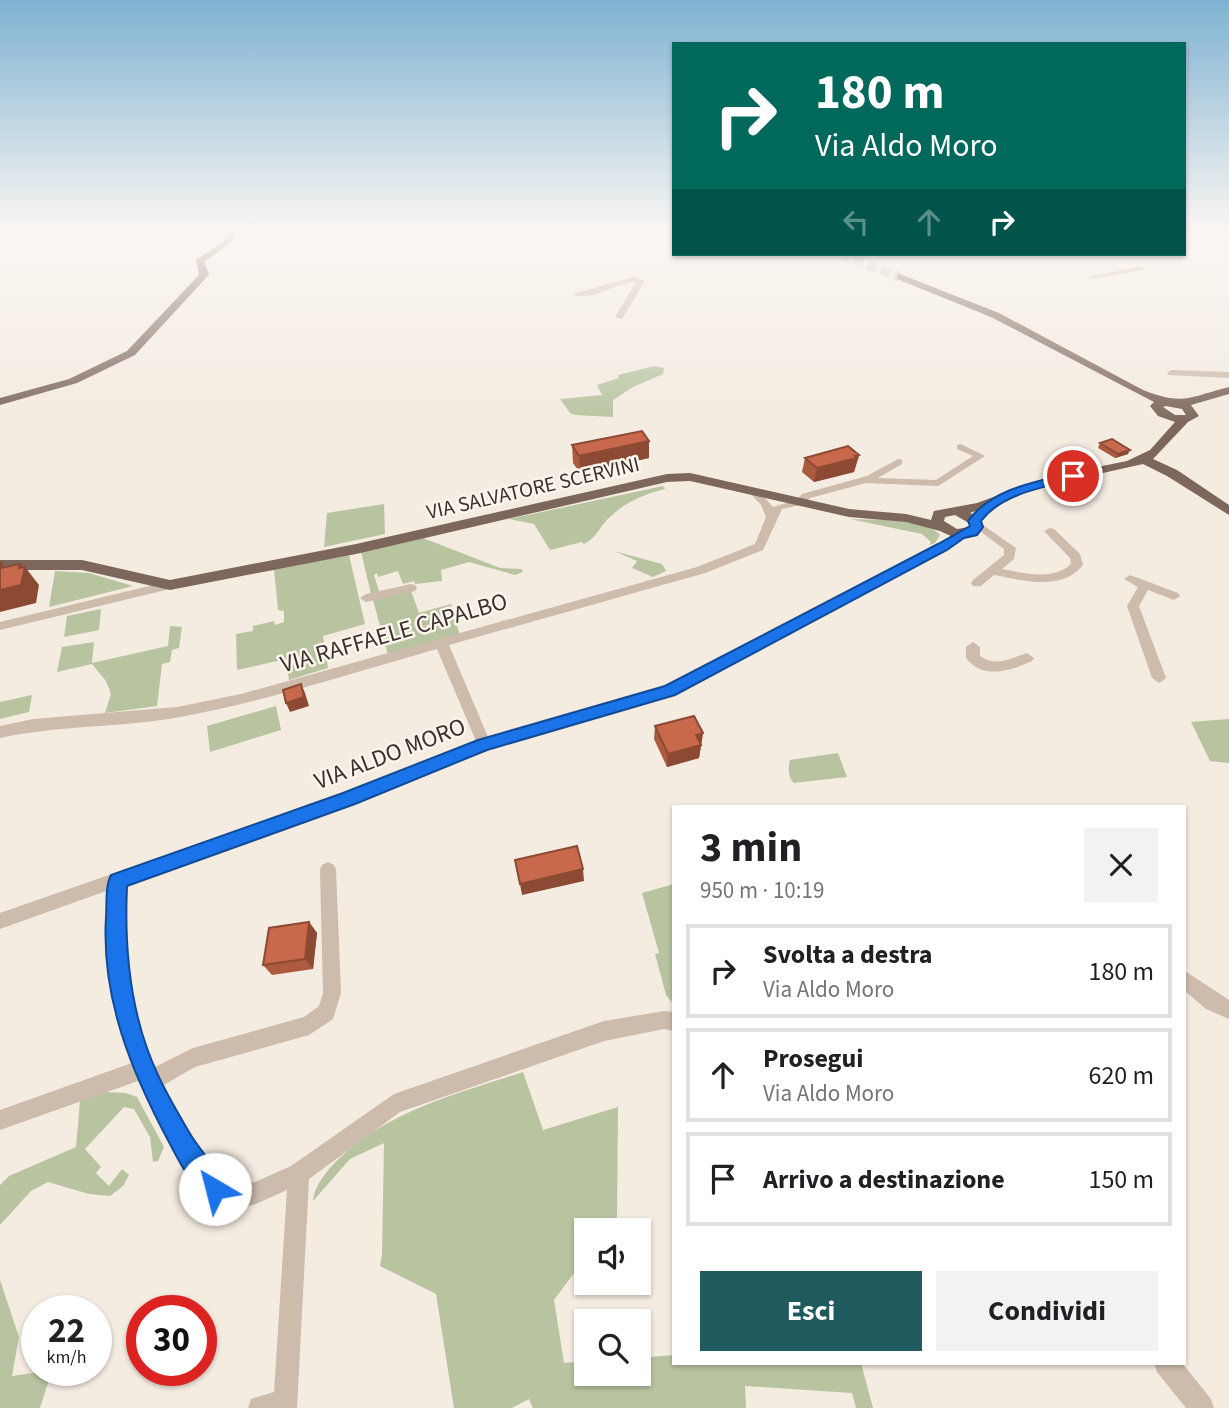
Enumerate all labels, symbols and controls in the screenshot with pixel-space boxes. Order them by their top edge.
text: 180 m [815,58,944,128]
icon: right [700,70,791,161]
text: Via Aldo Moro [815,123,998,169]
icon: left [837,203,875,241]
icon: ahead [910,203,948,241]
icon: right [983,203,1021,241]
pin [1043,446,1103,506]
street label: VIA SALVATORE SCERVINI [424,449,642,527]
icon: arrive [1054,457,1092,495]
street label: VIA RAFFAELE CAPALBO [276,584,512,682]
street label: VIA ALDO MORO [309,709,471,799]
text: 3 min [700,818,802,878]
button: close [1084,828,1158,902]
text: 950 m · 10:19 [700,874,824,907]
text: Svolta a destra [763,936,933,973]
icon: right [704,952,742,990]
text: 180 m [1088,953,1154,990]
text: Via Aldo Moro [763,973,894,1006]
text: Prosegui [763,1040,863,1077]
icon: ahead [704,1056,742,1094]
text: 620 m [1088,1057,1154,1094]
text: Via Aldo Moro [763,1077,894,1110]
position arrow [178,1152,252,1226]
icon: arrive [704,1160,742,1198]
text: Arrivo a destinazione [763,1161,1005,1198]
text: 150 m [1088,1161,1154,1198]
map controls [574,1218,651,1386]
button: sound [574,1218,651,1295]
button: Esci [700,1271,922,1351]
button: Condividi [936,1271,1158,1351]
speed limit sign: 30 [126,1295,217,1386]
text: 22 [48,1306,85,1356]
button: search [574,1309,651,1386]
text: km/h [47,1345,86,1370]

